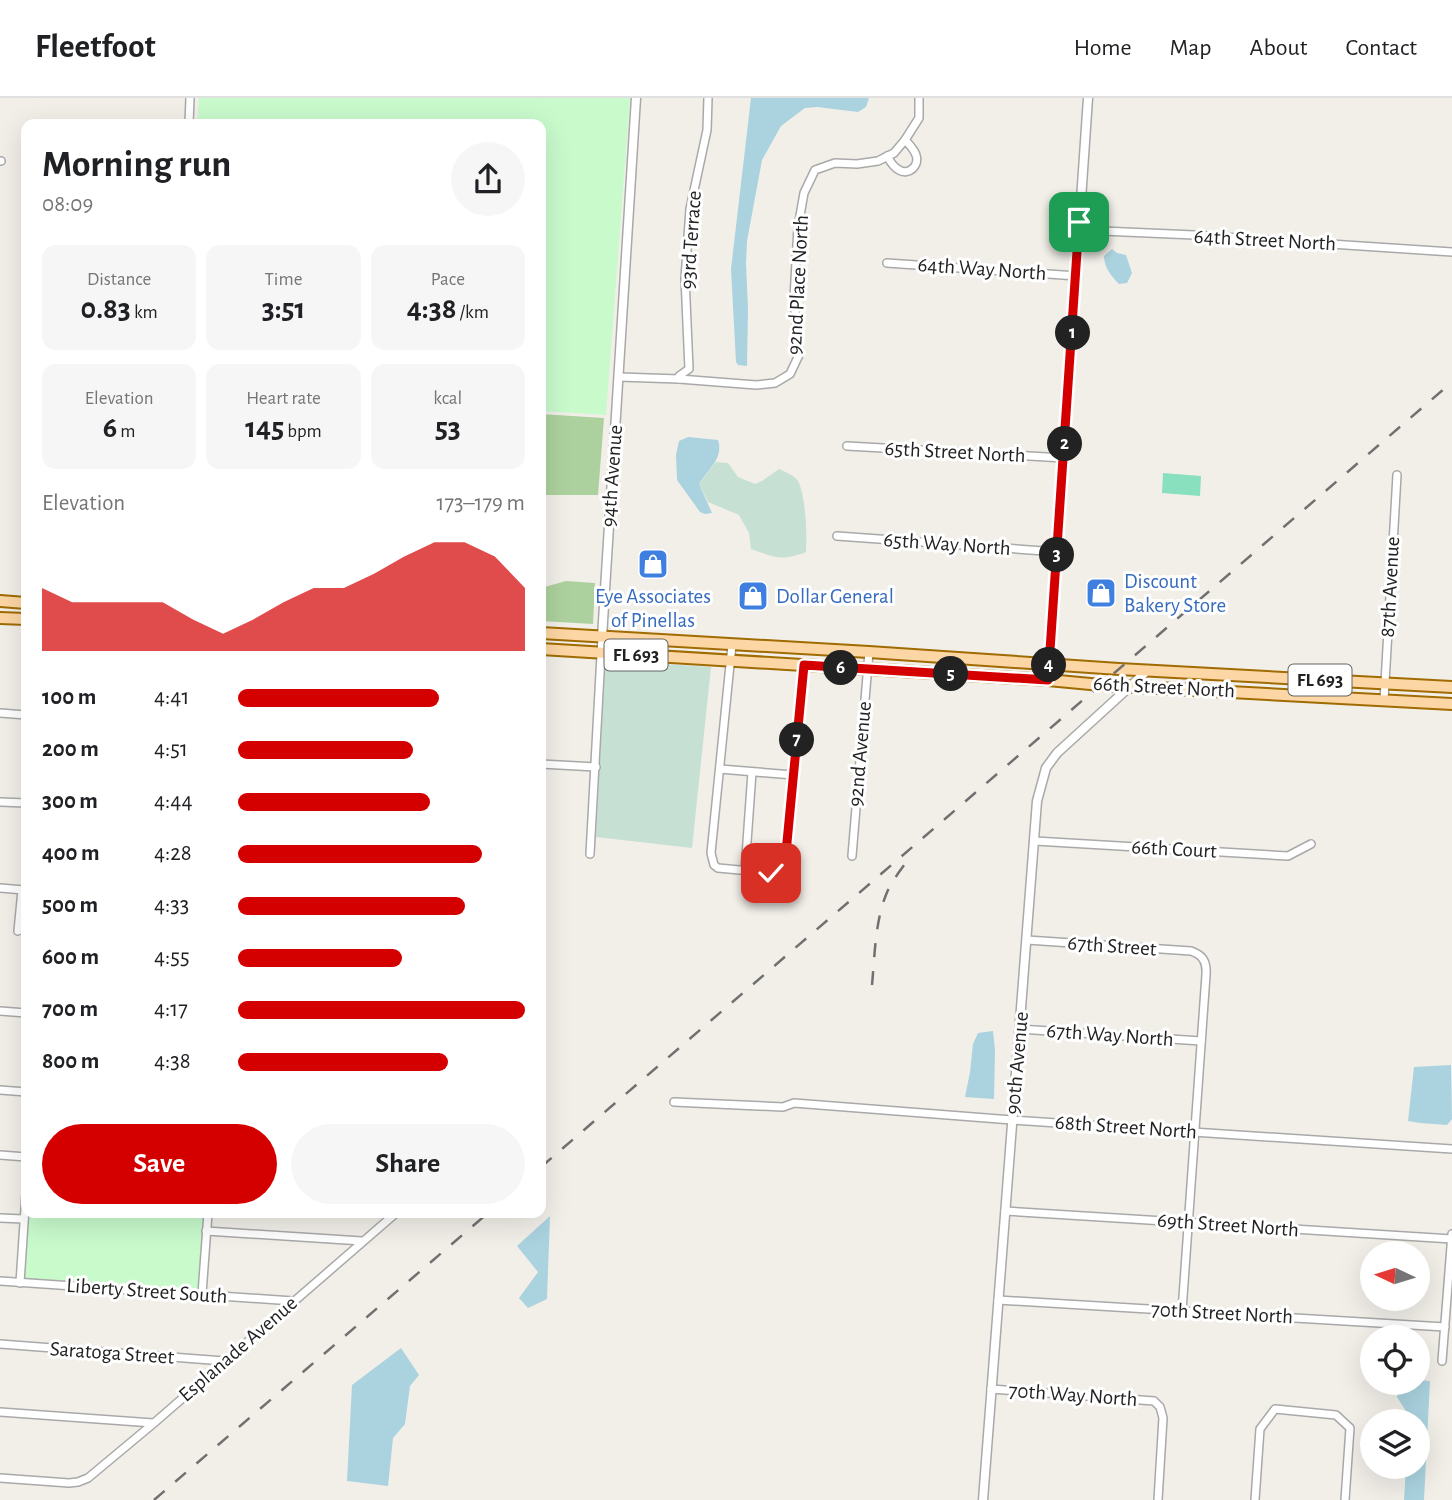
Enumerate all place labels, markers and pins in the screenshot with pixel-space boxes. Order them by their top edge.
pin [1049,192,1109,252]
pin: 1 [1056,316,1090,350]
pin: 2 [1048,426,1082,462]
pin: 3 [1040,538,1074,573]
shop icon: Eye Associates of Pinellas [636,547,670,581]
place label: Discount Bakery Store [1124,571,1226,616]
shop icon: Discount Bakery Store [1084,576,1118,610]
shop icon: Dollar General [736,579,770,613]
place label: Eye Associates of Pinellas [595,586,711,631]
place label: Dollar General [776,586,894,607]
pin: 4 [1032,648,1066,682]
pin: 6 [824,650,858,686]
pin: 5 [934,656,968,692]
pin: 7 [780,722,814,758]
pin [741,843,801,903]

